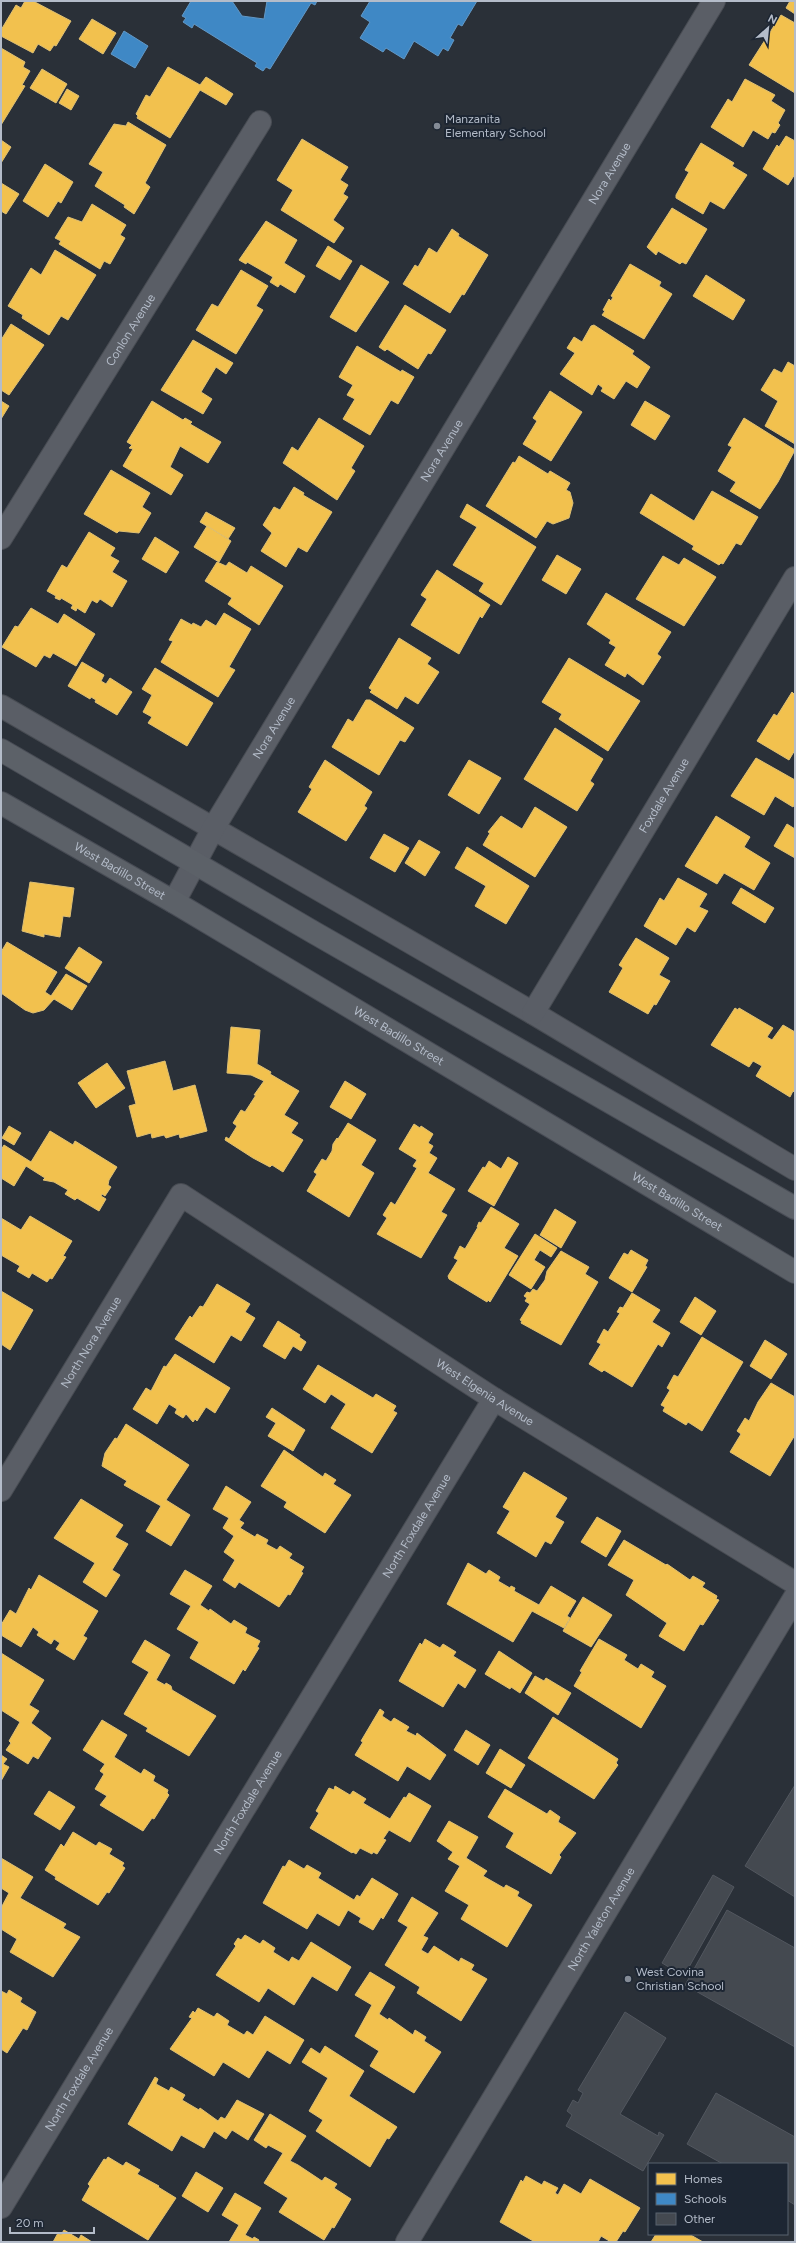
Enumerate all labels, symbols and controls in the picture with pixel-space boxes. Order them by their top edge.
north arrow [748,8,788,48]
text: N [766,12,779,27]
place label: Manzanita Elementary School [445,112,546,140]
marker: Manzanita Elementary School [432,121,442,131]
street label: Nora Avenue [586,139,634,207]
street label: Conlon Avenue [103,291,158,369]
street label: Nora Avenue [418,417,466,484]
street label: Nora Avenue [250,694,298,761]
street label: Foxdale Avenue [636,755,692,835]
street label: West Badillo Street [72,839,168,903]
street label: West Badillo Street [351,1004,447,1069]
street label: West Badillo Street [629,1169,725,1234]
street label: North Nora Avenue [58,1294,125,1391]
street label: West Elgenia Avenue [433,1356,537,1429]
street label: North Foxdale Avenue [380,1471,454,1580]
street label: North Foxdale Avenue [211,1747,285,1857]
street label: North Yaleton Avenue [565,1864,638,1973]
place label: West Covina Christian School [636,1965,724,1993]
marker: West Covina Christian School [623,1974,633,1984]
street label: North Foxdale Avenue [42,2024,116,2134]
legend [648,2163,788,2235]
text: Homes [684,2172,723,2186]
text: Schools [684,2192,727,2206]
scale bar [10,2209,94,2235]
text: Other [684,2212,715,2226]
text: 20 m [16,2216,44,2230]

